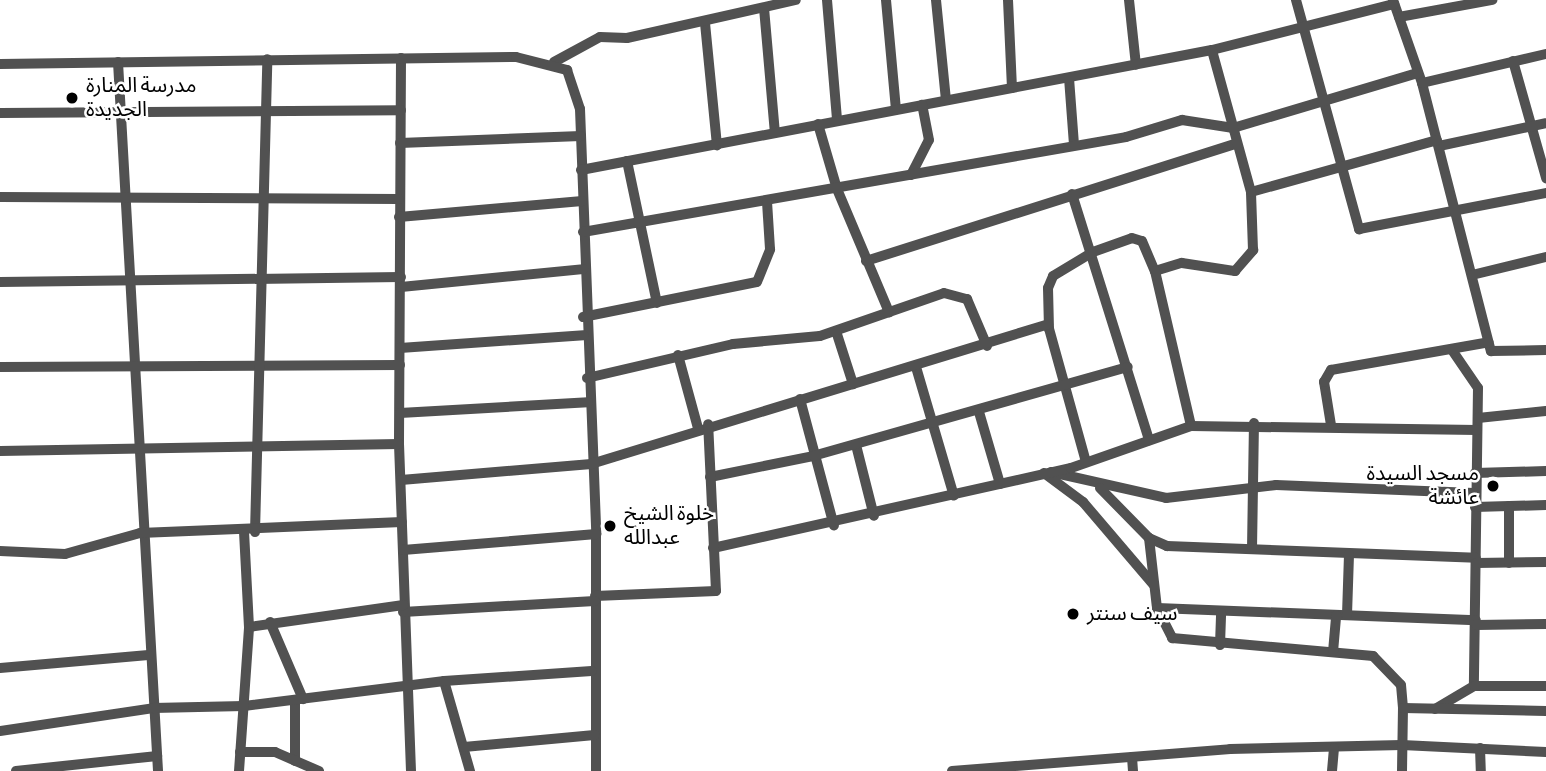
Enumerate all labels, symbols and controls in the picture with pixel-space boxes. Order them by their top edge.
place label: مدرسة المنارة الجديدة [86,73,197,123]
marker: مدرسة المنارة الجديدة [64,90,80,106]
place label: مسجد السيدة عائشة [1366,461,1479,511]
marker: مسجد السيدة عائشة [1485,478,1501,494]
place label: خلوة الشيخ عبدالله [624,501,714,551]
marker: خلوة الشيخ عبدالله [602,518,618,534]
place label: سيف سنتر [1087,601,1178,627]
marker: سيف سنتر [1065,606,1081,622]

